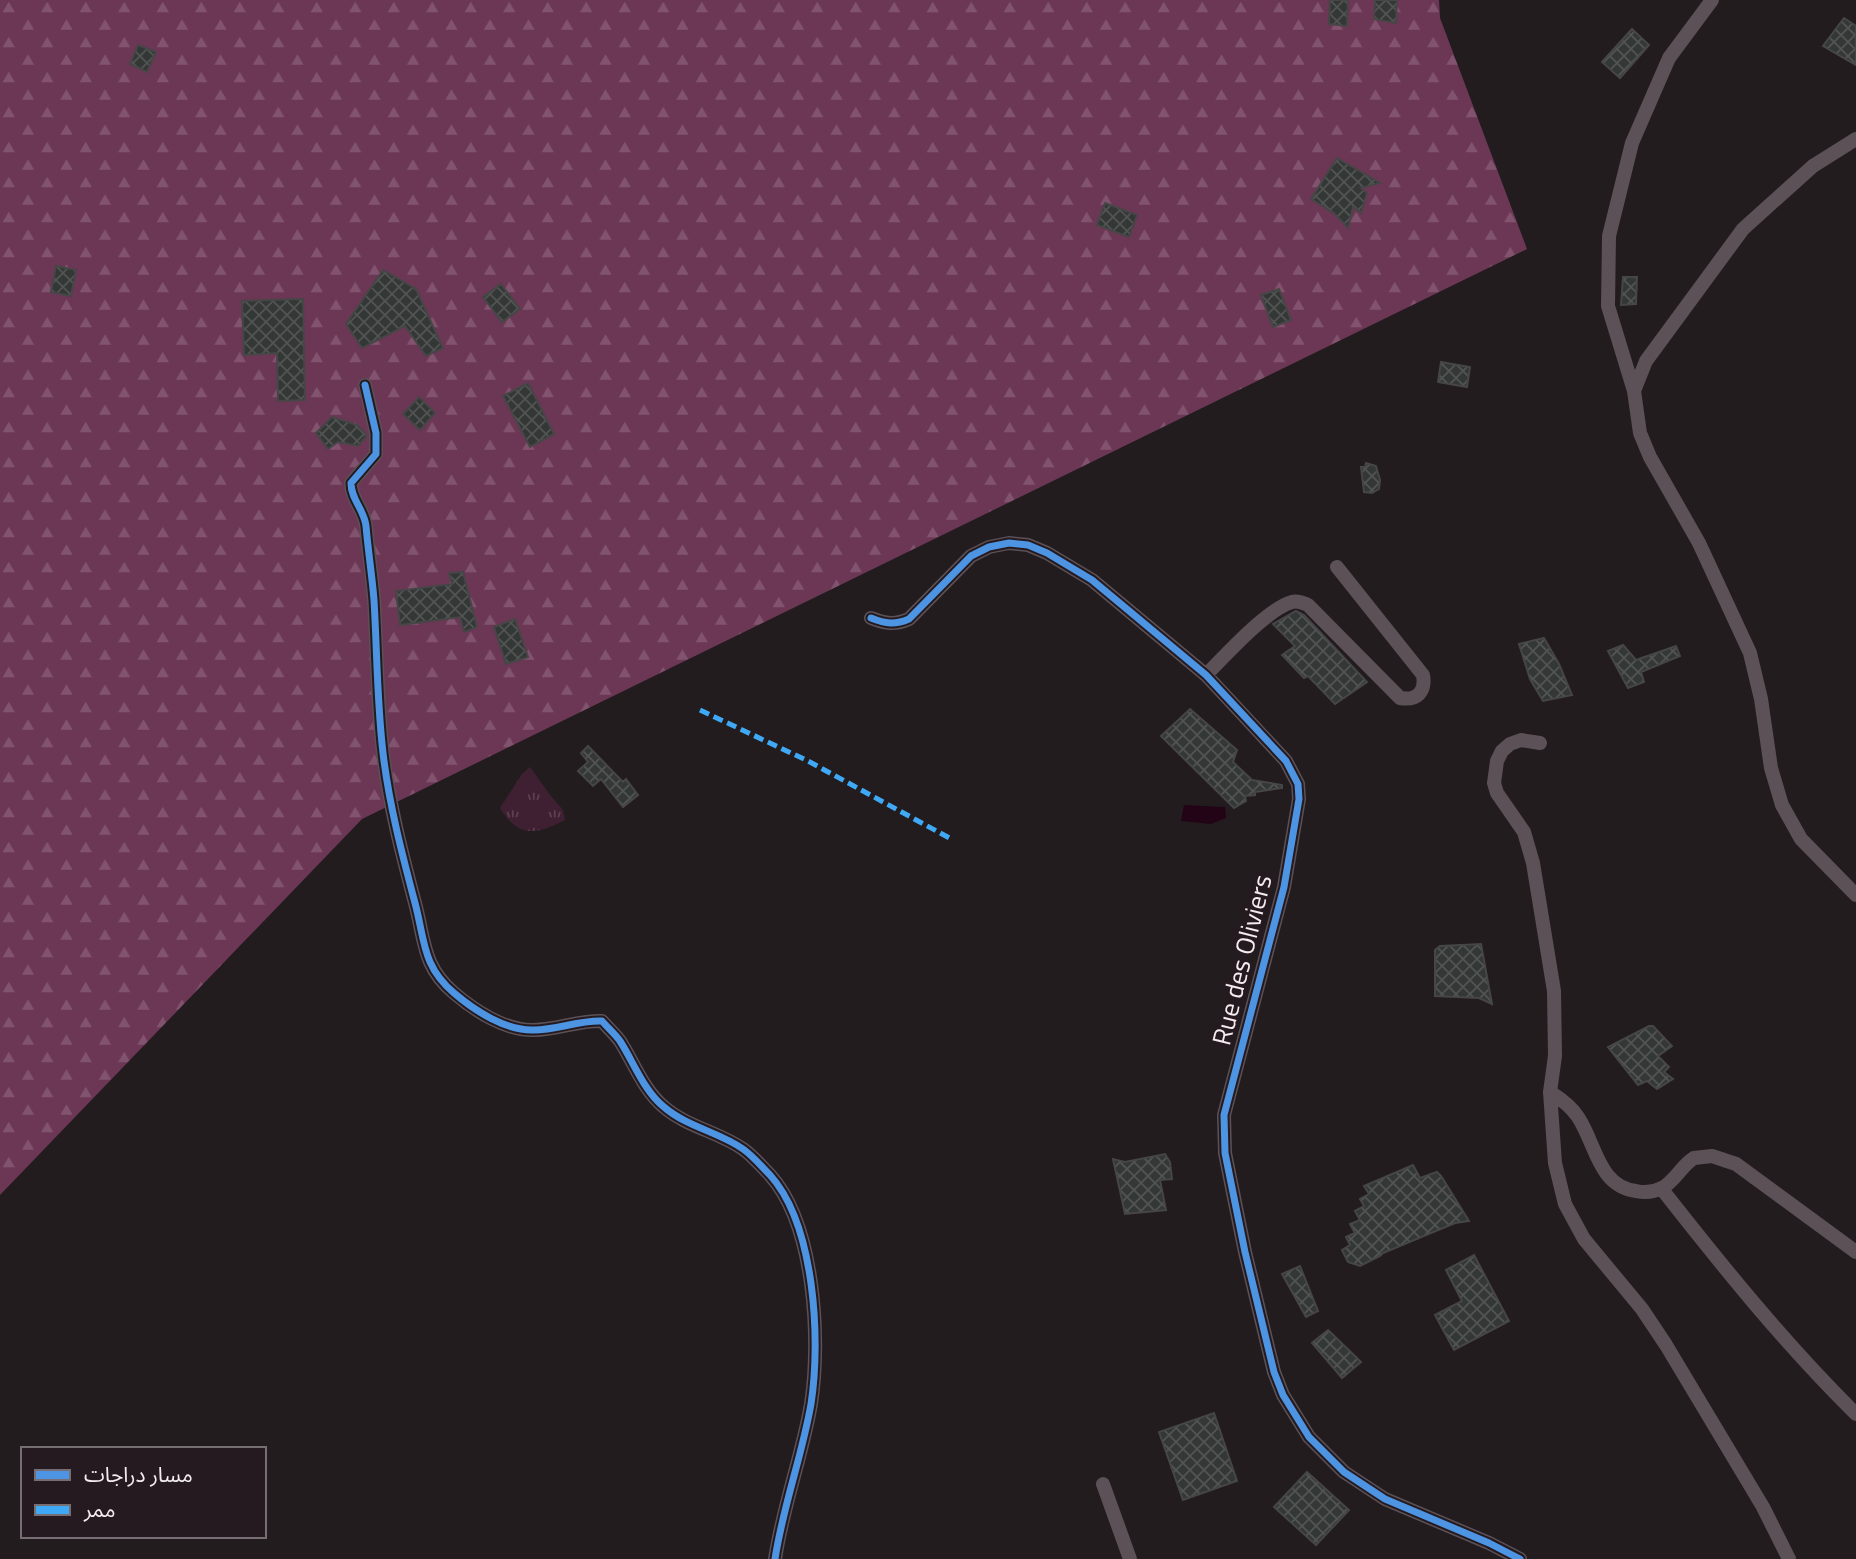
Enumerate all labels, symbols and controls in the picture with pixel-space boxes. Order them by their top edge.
street label: Rue des Oliviers [1201,870,1282,1049]
legend [21,1447,266,1538]
text: مسار دراجات [84,1458,193,1490]
text: ممر [83,1493,115,1525]

